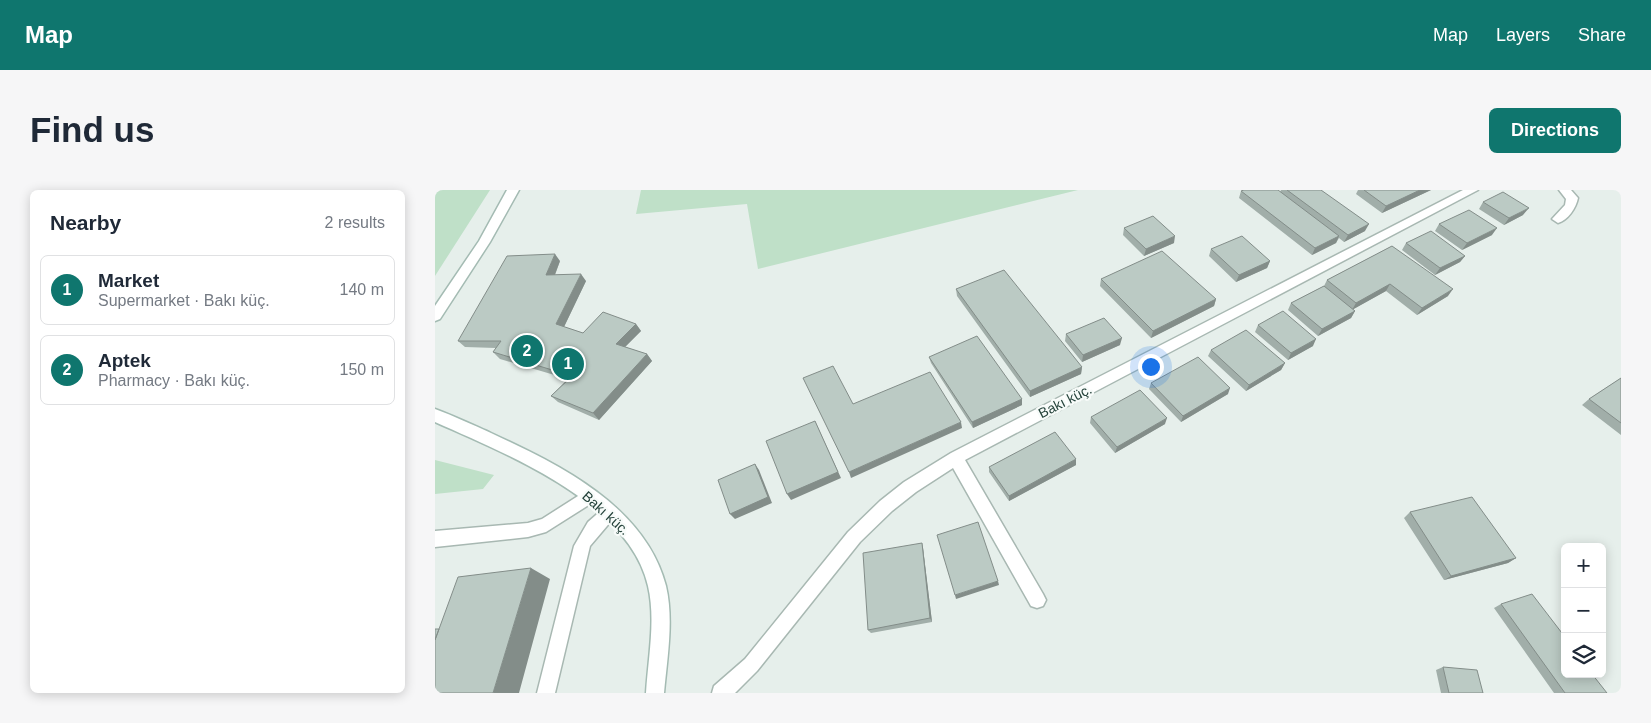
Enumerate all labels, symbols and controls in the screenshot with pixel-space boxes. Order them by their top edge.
text: Map [25,21,73,48]
text: Map [1433,25,1468,45]
text: Layers [1496,25,1550,45]
text: Share [1578,25,1626,45]
button: Directions [1489,108,1621,153]
text: Find us [30,110,154,149]
text: Nearby [50,211,121,234]
text: 2 results [325,214,385,231]
text: Market [98,270,159,291]
text: 1 [63,281,71,298]
text: 140 m [340,281,384,298]
text: Supermarket · Bakı küç. [98,292,270,309]
pin: 2 [511,332,543,370]
pin: 1 [552,345,584,383]
text: Aptek [98,350,151,371]
your location [1138,354,1164,380]
text: 2 [63,361,71,378]
text: 150 m [340,361,384,378]
text: Pharmacy · Bakı küç. [98,372,250,389]
street label: Bakı küç. [1036,381,1094,421]
street label: Bakı küç. [579,488,633,538]
map controls [1561,543,1606,678]
button: + [1561,543,1606,588]
button: − [1561,588,1606,633]
button: layers [1561,633,1606,678]

